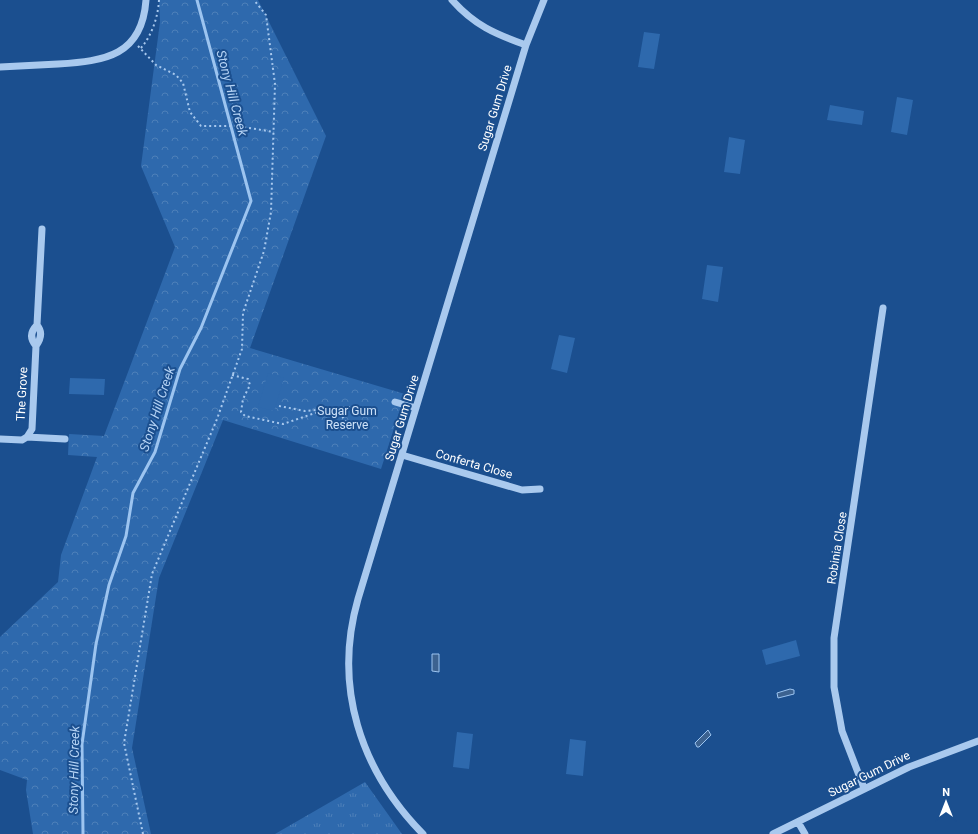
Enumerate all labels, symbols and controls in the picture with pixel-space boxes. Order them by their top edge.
water label: Stony Hill Creek [213,48,251,138]
street label: Sugar Gum Drive [475,63,515,153]
water label: Stony Hill Creek [136,364,178,453]
street label: The Grove [14,367,30,421]
street label: Sugar Gum Drive [382,373,422,463]
park label: Sugar Gum Reserve [317,404,377,432]
street label: Conferta Close [434,446,514,482]
street label: Robinia Close [824,511,850,585]
water label: Stony Hill Creek [66,725,82,814]
street label: Sugar Gum Drive [826,748,912,800]
north arrow [926,782,966,822]
text: N [942,786,950,799]

